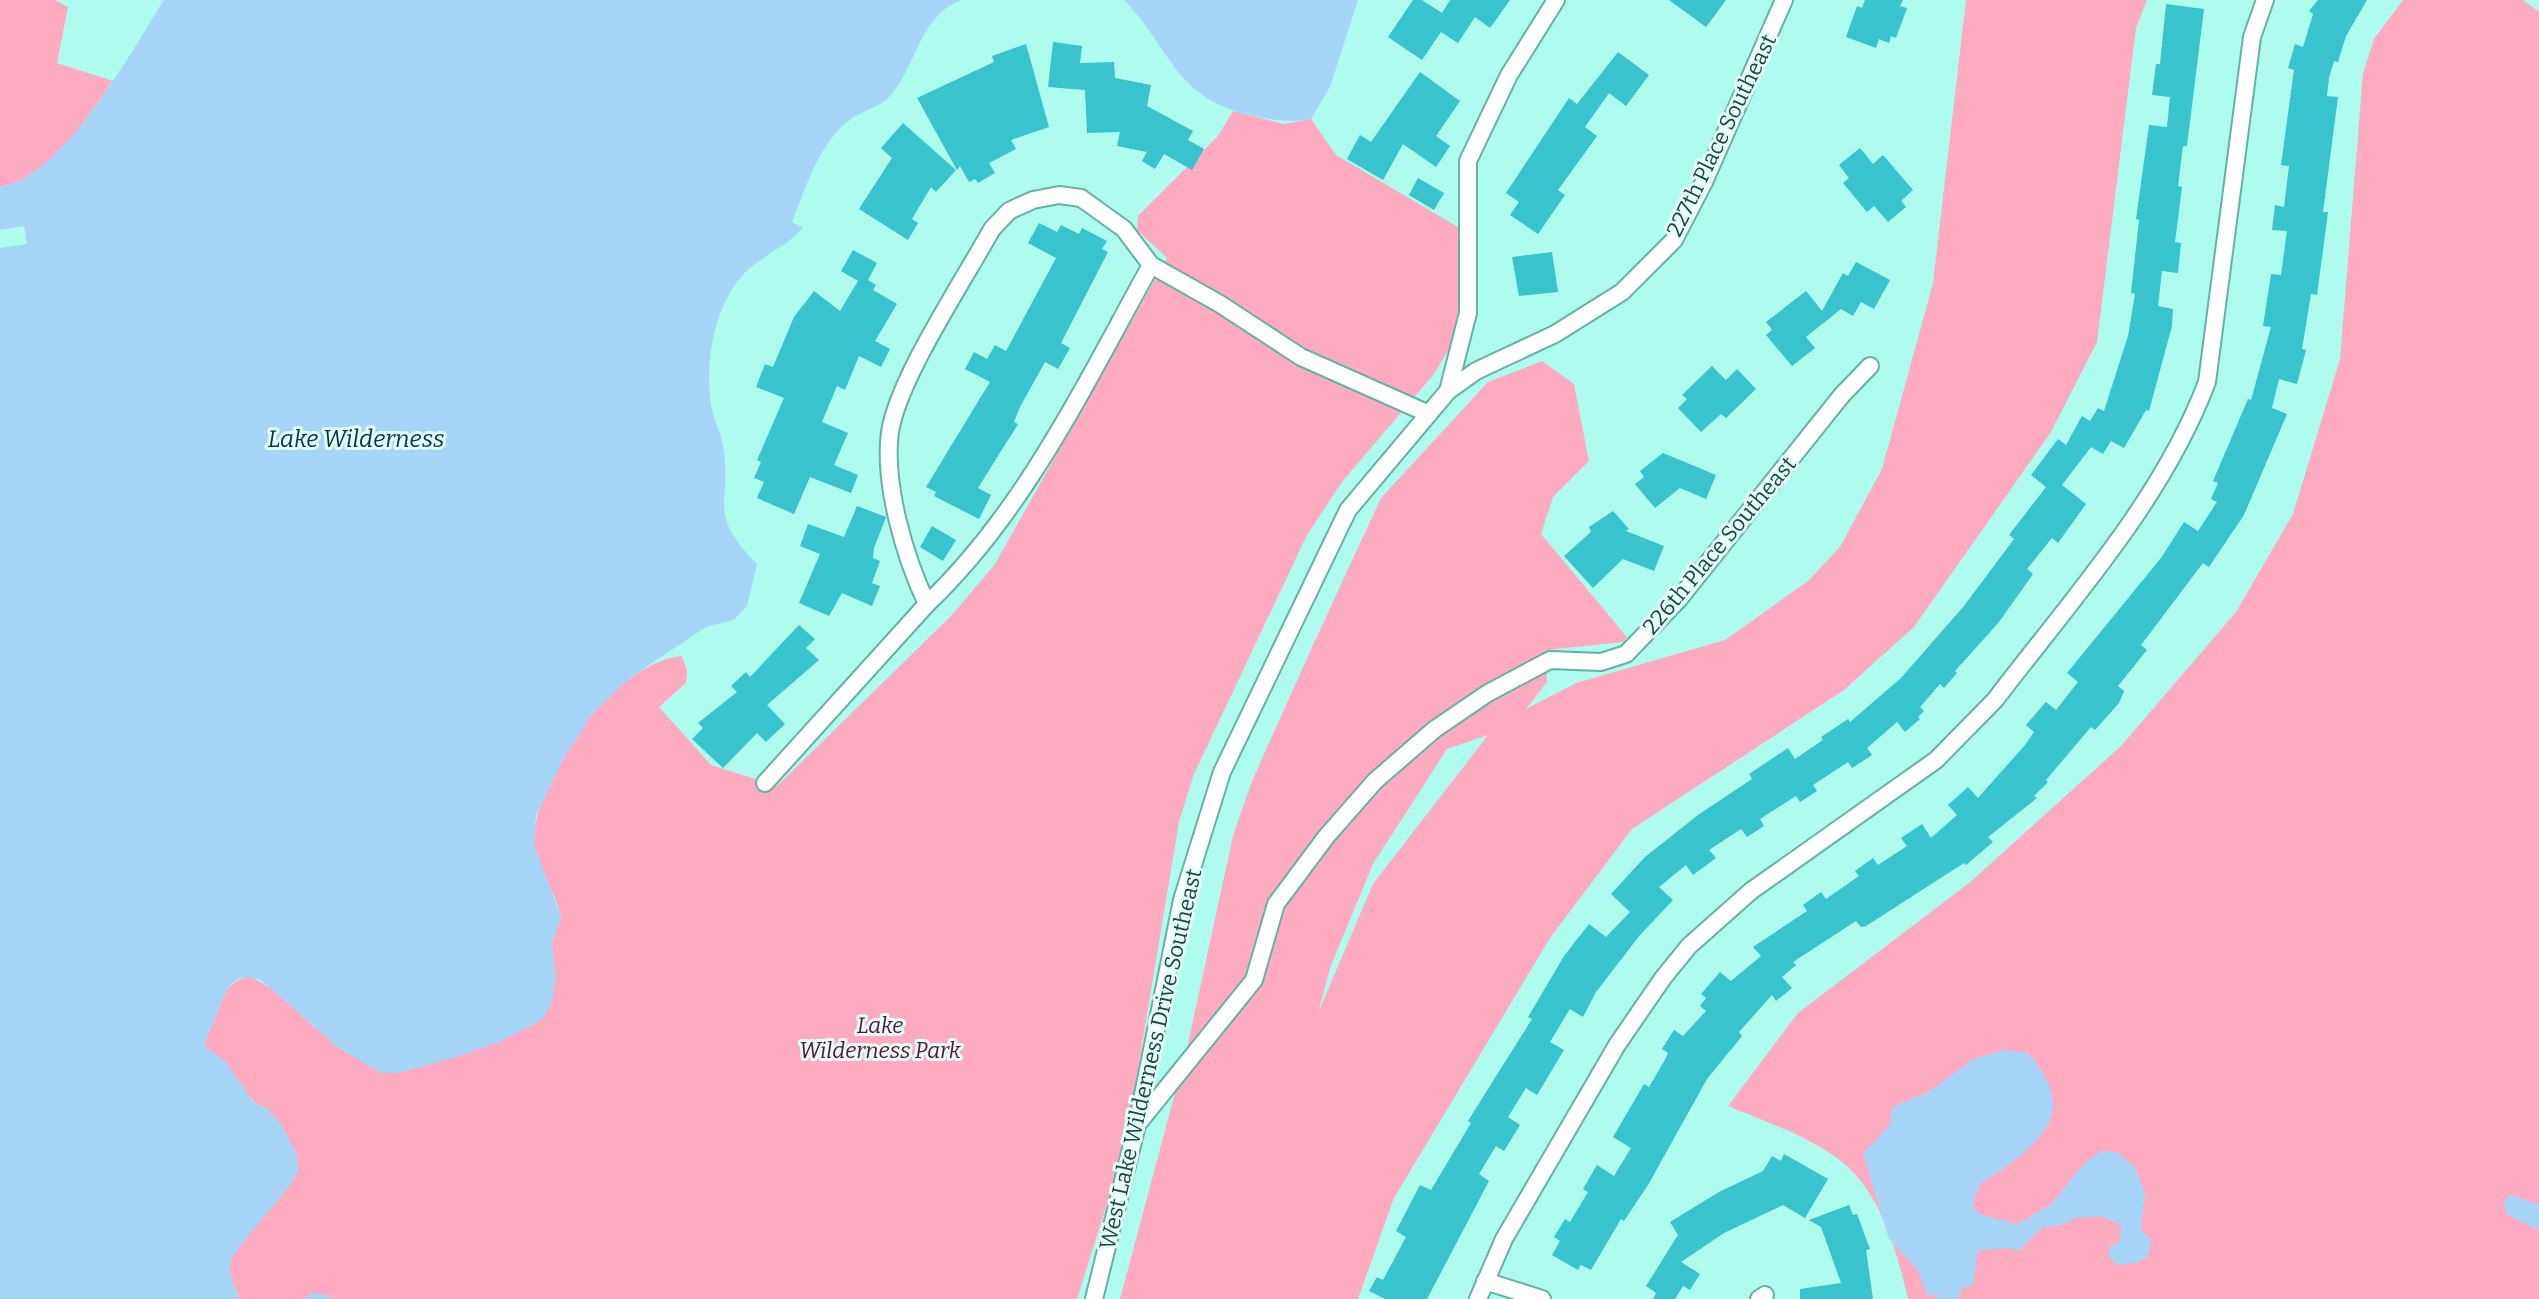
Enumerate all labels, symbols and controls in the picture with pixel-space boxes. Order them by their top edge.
street label: 227th Place Southeast [1661,30,1782,241]
water label: Lake Wilderness [268,425,444,453]
street label: 226th Place Southeast [1637,451,1802,640]
street label: West Lake Wilderness Drive Southeast [1093,866,1208,1252]
park label: Lake Wilderness Park [799,1012,962,1064]

